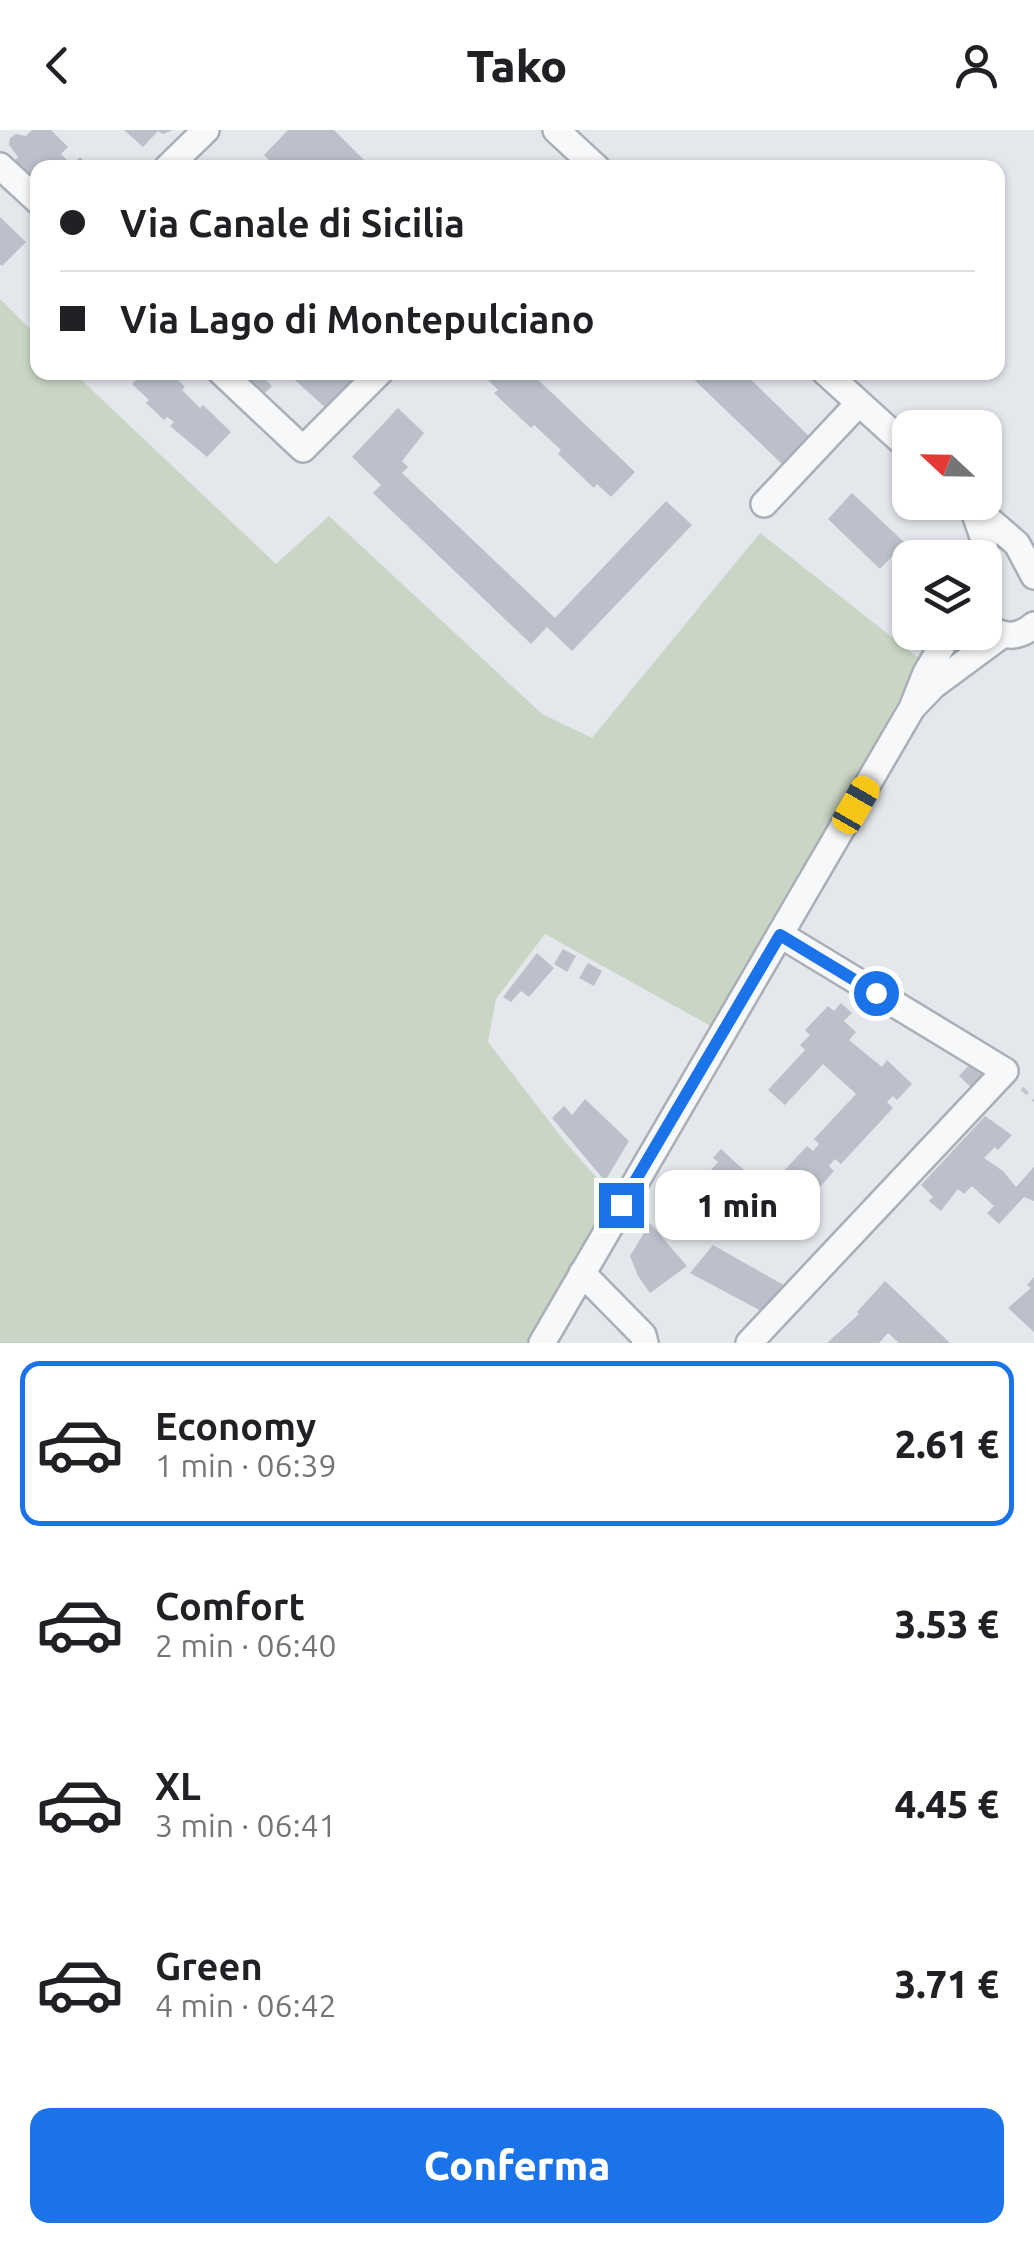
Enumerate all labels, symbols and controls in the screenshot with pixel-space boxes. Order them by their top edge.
icon: back [30,38,85,93]
icon: person [949,38,1004,93]
text: Tako [467,40,567,91]
text: Via Canale di Sicilia [120,202,465,244]
text: Via Lago di Montepulciano [120,298,595,340]
north arrow [892,410,1002,520]
map controls [892,410,1002,650]
button: layers [892,540,1002,650]
car [828,772,884,838]
route start [854,971,899,1016]
callout: 1 min [656,1170,821,1240]
route end [599,1183,644,1228]
text: 1 min [697,1187,778,1223]
icon: car [35,1399,125,1489]
text: Economy [155,1405,316,1447]
text: 2.61 € [895,1423,999,1465]
text: 1 min · 06:39 [155,1447,337,1483]
icon: car [35,1579,125,1669]
text: Comfort [155,1585,305,1627]
text: 3.53 € [895,1603,999,1645]
text: 2 min · 06:40 [155,1627,337,1663]
icon: car [35,1759,125,1849]
text: XL [155,1765,201,1807]
text: 4.45 € [895,1783,999,1825]
text: 3 min · 06:41 [155,1807,337,1843]
icon: car [35,1939,125,2029]
text: Green [155,1945,263,1987]
text: 3.71 € [895,1963,999,2005]
text: 4 min · 06:42 [155,1987,337,2023]
button: Conferma [30,2108,1004,2223]

